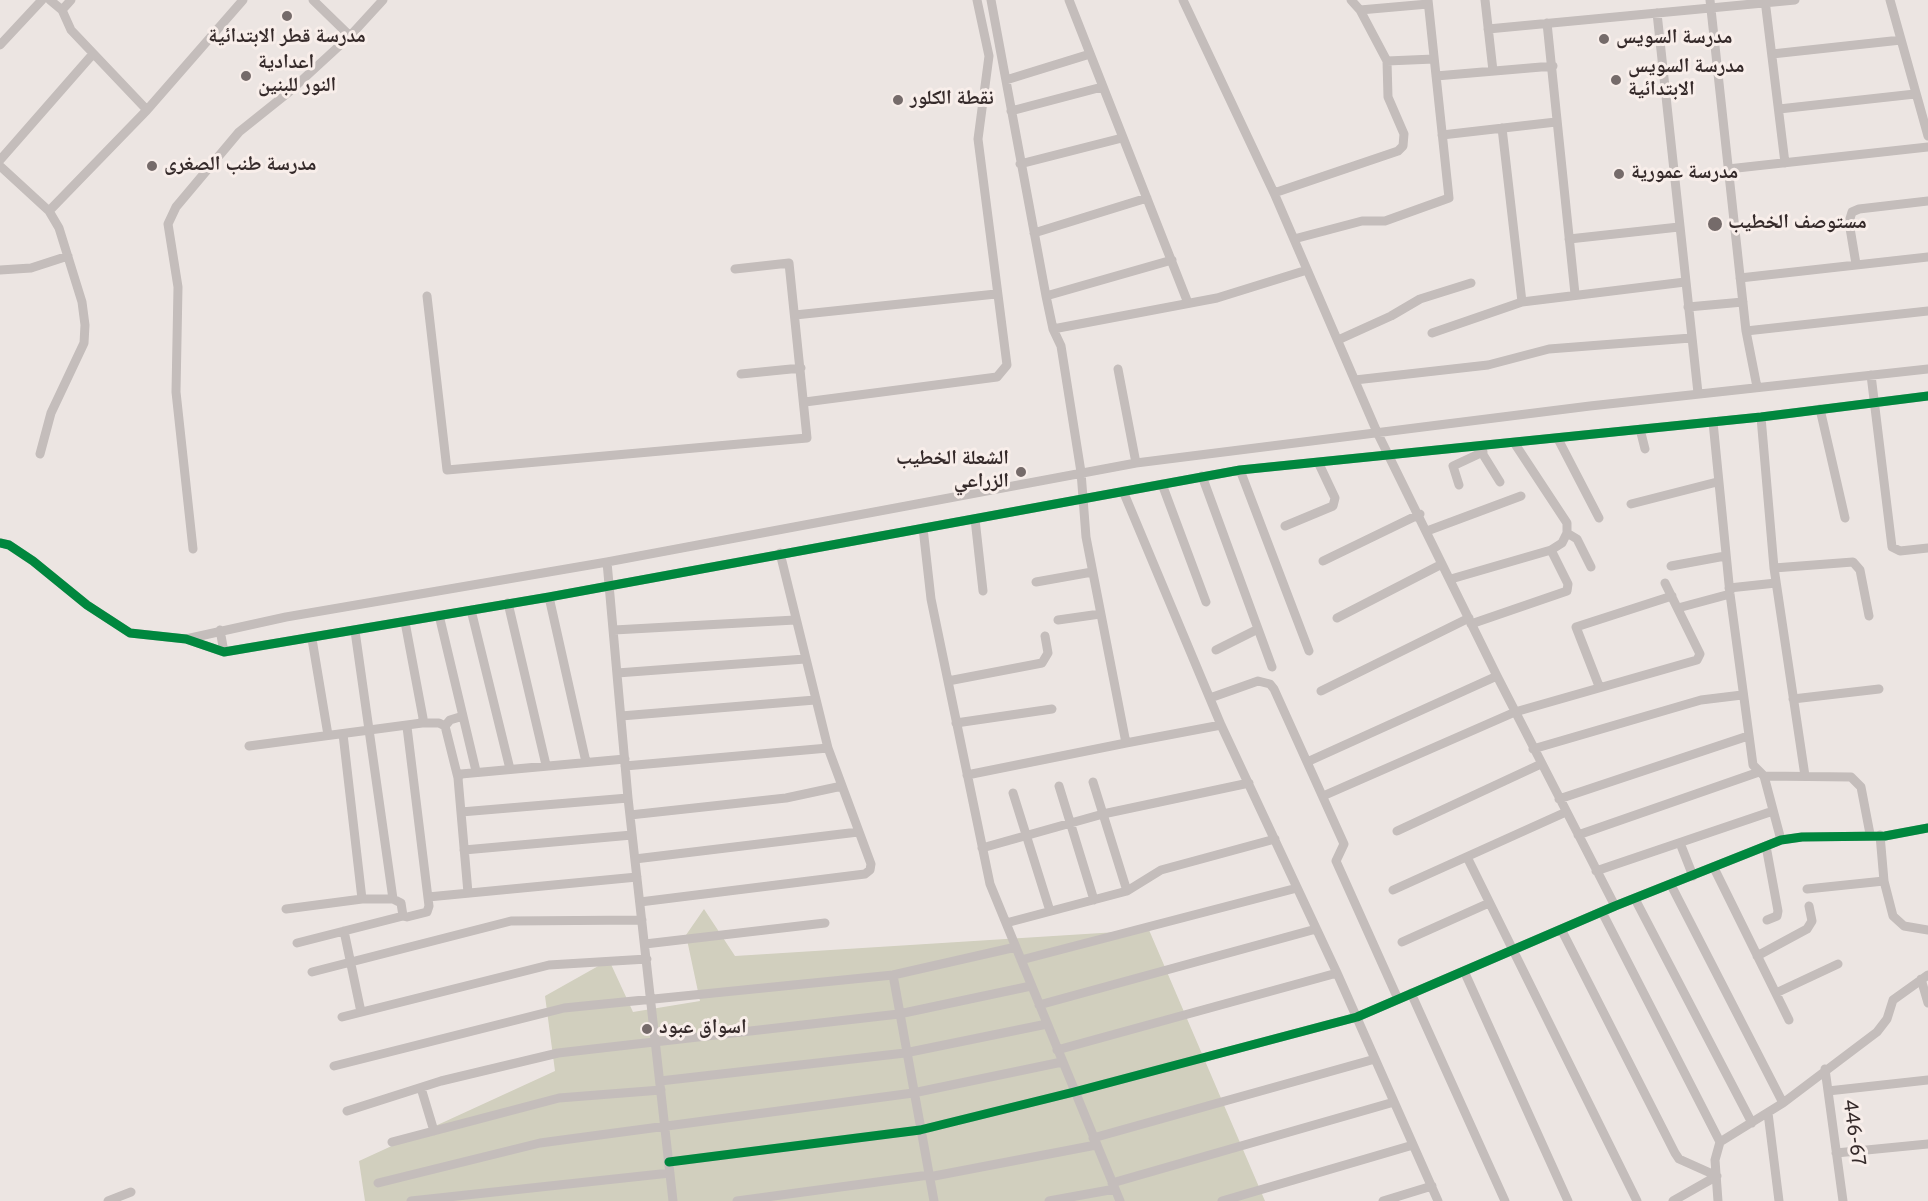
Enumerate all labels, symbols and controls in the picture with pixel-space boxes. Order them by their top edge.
marker: مدرسة قطر الابتدائية [280,9,294,23]
place label: مدرسة قطر الابتدائية [208,26,366,50]
place label: مدرسة السويس [1616,27,1732,51]
marker: مدرسة السويس [1597,32,1611,46]
place label: اعدادية النور للبنين [258,52,336,99]
place label: مدرسة السويس الابتدائية [1628,56,1744,103]
marker: اعدادية النور للبنين [239,69,253,83]
marker: مدرسة السويس الابتدائية [1609,73,1623,87]
place label: نقطة الكلور [910,88,994,112]
marker: نقطة الكلور [891,93,905,107]
place label: مدرسة طنب الصغرى [164,154,317,178]
marker: مدرسة طنب الصغرى [145,159,159,173]
place label: مدرسة عمورية [1631,162,1738,186]
marker: مدرسة عمورية [1612,167,1626,181]
place label: مستوصف الخطيب [1728,212,1867,236]
marker: مستوصف الخطيب [1706,215,1724,233]
place label: الشعلة الخطيب الزراعي [896,448,1009,495]
marker: الشعلة الخطيب الزراعي [1014,465,1028,479]
place label: اسواق عبود [659,1017,747,1041]
marker: اسواق عبود [640,1022,654,1036]
street label: 446-67 [1835,1098,1869,1168]

